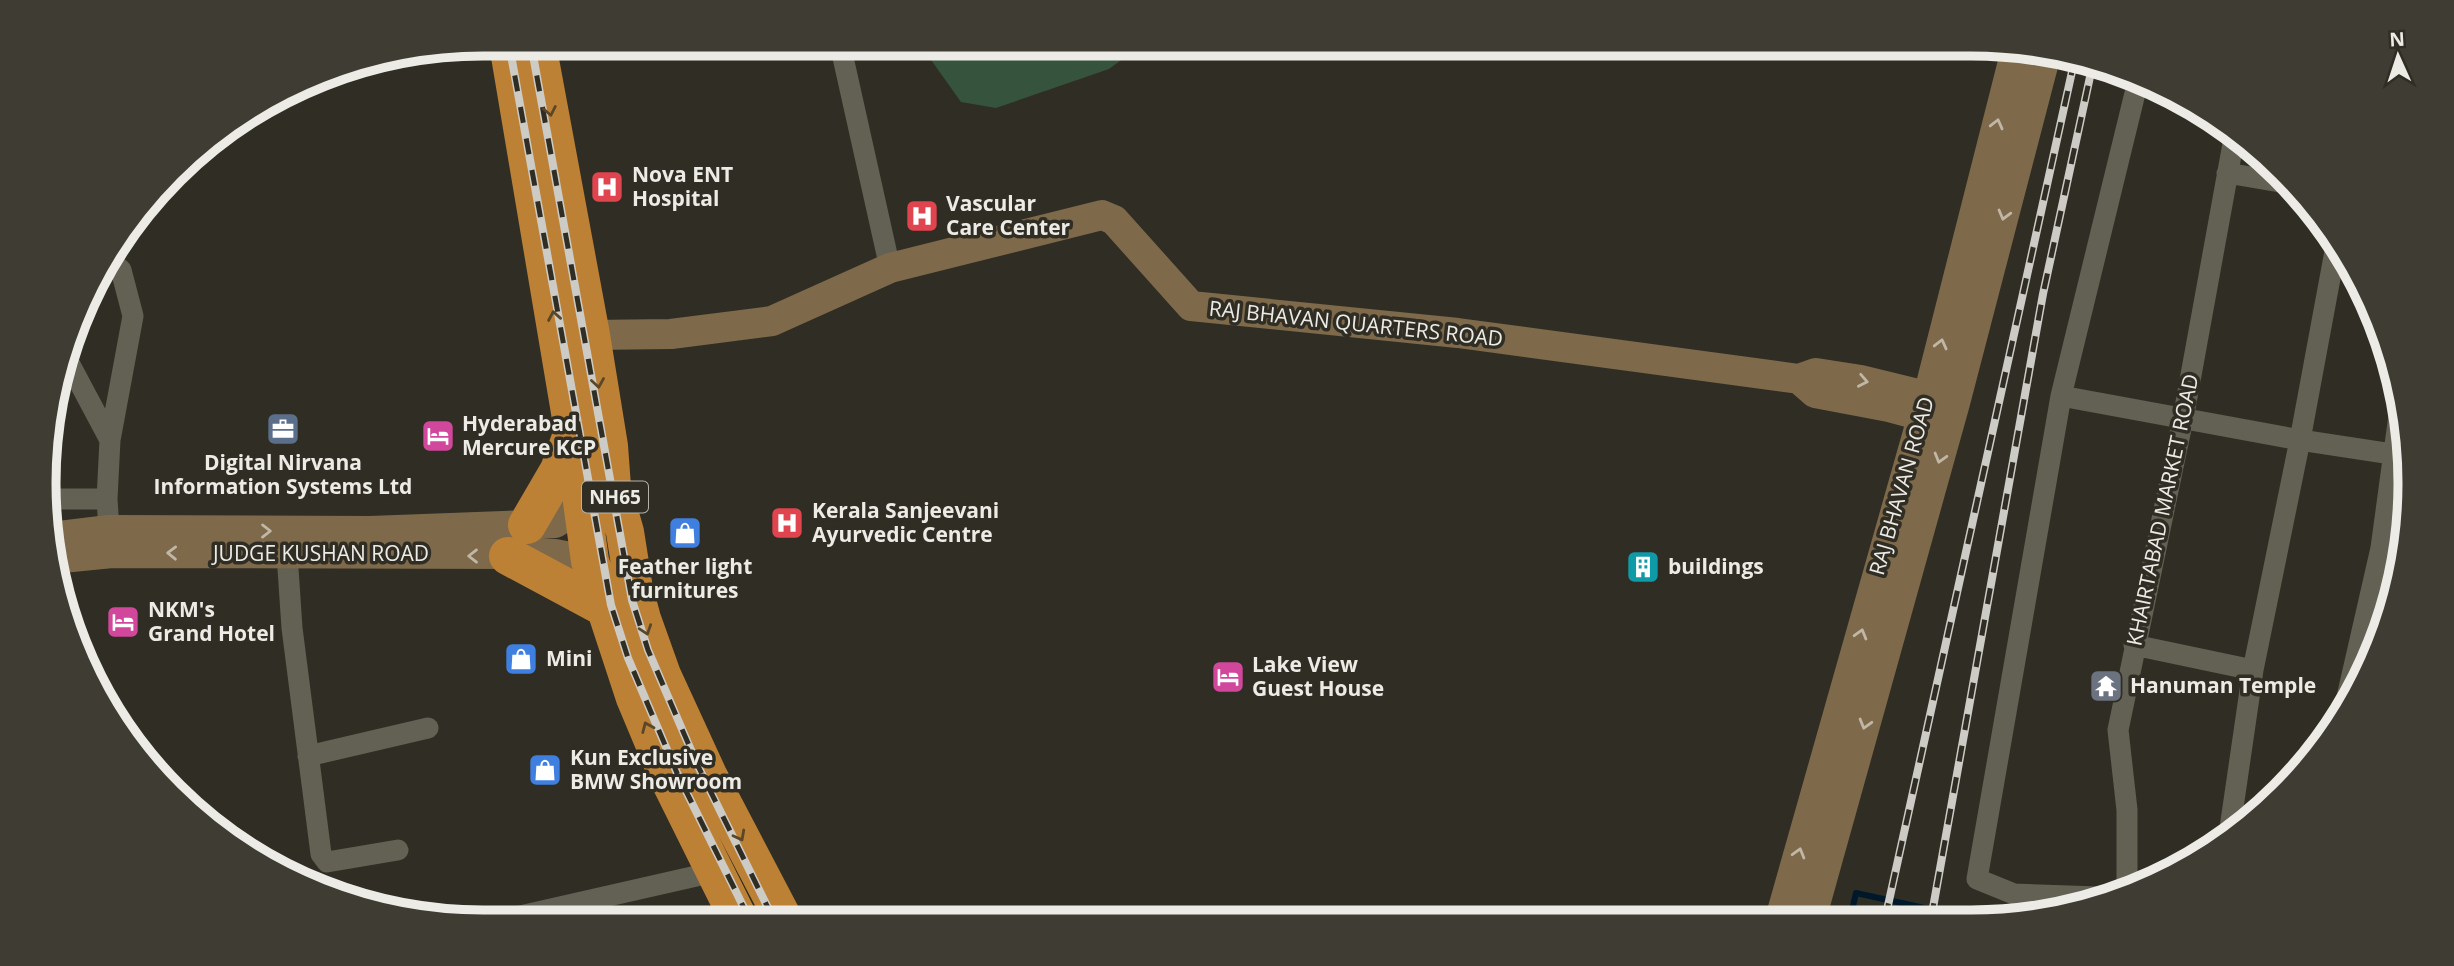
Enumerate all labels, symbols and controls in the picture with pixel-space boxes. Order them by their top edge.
north arrow [2363,21,2433,91]
text: N [2389,26,2406,52]
one-way arrow [541,105,556,117]
one-way arrow [1989,118,2003,130]
place label: Nova ENT Hospital [632,160,733,212]
hospital icon: Nova ENT Hospital [588,168,626,206]
place label: Vascular Care Center [946,189,1071,241]
hospital icon: Vascular Care Center [903,197,941,235]
one-way arrow [1998,208,2012,220]
street label: RAJ BHAVAN QUARTERS ROAD [1208,294,1505,352]
one-way arrow [547,310,562,322]
one-way arrow [1933,338,1947,350]
street label: KHAIRTABAD MARKET ROAD [2119,371,2205,648]
one-way arrow [1857,372,1869,387]
one-way arrow [591,377,606,389]
street label: RAJ BHAVAN ROAD [1862,393,1940,578]
place label: Hyderabad Mercure KCP [462,409,596,461]
office icon: Digital Nirvana Information Systems Ltd [264,410,302,448]
hotel icon: Hyderabad Mercure KCP [419,417,457,455]
place label: Digital Nirvana Information Systems Ltd [154,448,412,500]
one-way arrow [1933,452,1948,464]
road number: NH65 [582,482,648,512]
place label: Kerala Sanjeevani Ayurvedic Centre [812,496,999,548]
hospital icon: Kerala Sanjeevani Ayurvedic Centre [768,504,806,542]
shop icon: Feather light furnitures [666,514,704,552]
one-way arrow [261,523,272,539]
street label: JUDGE KUSHAN ROAD [211,539,429,567]
one-way arrow [166,545,177,561]
one-way arrow [467,548,478,563]
building icon: buildings [1624,548,1662,586]
place label: Feather light furnitures [618,552,752,604]
place label: buildings [1668,552,1764,580]
place label: NKM's Grand Hotel [148,595,275,647]
hotel icon: NKM's Grand Hotel [104,603,142,641]
one-way arrow [638,623,652,635]
one-way arrow [1852,629,1867,641]
shop icon: Mini [502,640,540,678]
place label: Mini [546,644,592,672]
place label: Lake View Guest House [1252,650,1384,702]
hotel icon: Lake View Guest House [1209,658,1247,696]
temple icon: Hanuman Temple [2087,667,2125,705]
place label: Hanuman Temple [2130,671,2316,699]
one-way arrow [1859,718,1874,730]
one-way arrow [641,722,655,735]
place label: Kun Exclusive BMW Showroom [570,743,742,795]
shop icon: Kun Exclusive BMW Showroom [526,751,564,789]
one-way arrow [732,829,746,842]
one-way arrow [1791,848,1805,860]

